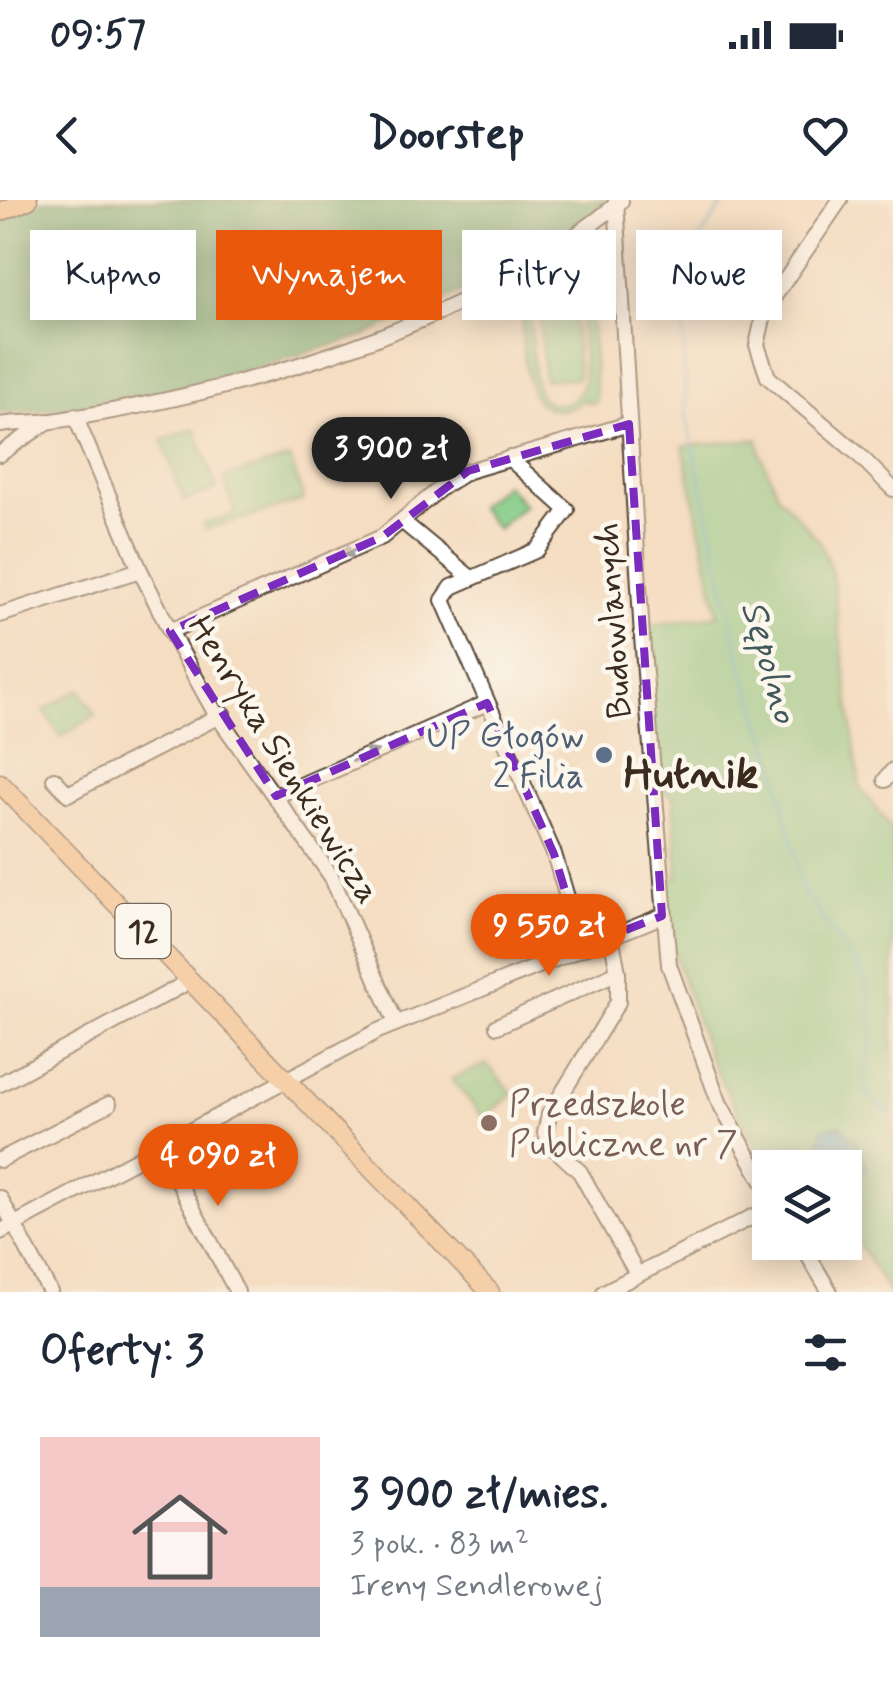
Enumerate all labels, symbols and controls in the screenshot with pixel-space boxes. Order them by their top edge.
text: 09:57 [50,11,146,60]
text: Doorstep [368,106,525,165]
icon: back [40,108,95,163]
icon: heart [798,108,853,163]
chip: Kupno [30,230,196,320]
chip: Wynajem [216,230,442,320]
chip: Filtry [462,230,616,320]
chip: Nowe [636,230,782,320]
pin: 3 900 zł [288,417,494,502]
text: 3 900 zł [334,428,448,470]
street label: Budowlanych [584,521,644,720]
one-way arrow [339,542,368,559]
water label: Sępolno [728,595,810,730]
street label: Henryka Sienkiewicza [176,607,391,913]
place label: UP Głogów 2 Filia [426,714,584,800]
marker: UP Głogów 2 Filia [593,744,615,766]
district label: Hutnik [624,745,759,804]
one-way arrow [350,748,380,764]
pin: 9 550 zł [446,894,652,979]
road number: 12 [116,904,170,958]
text: 9 550 zł [493,905,605,947]
place label: Przedszkole Publiczne nr 7 [509,1082,738,1168]
marker: Przedszkole Publiczne nr 7 [478,1112,500,1134]
pin: 4 090 zł [115,1124,321,1209]
text: 4 090 zł [160,1135,276,1177]
map controls [752,1150,862,1260]
button: layers [752,1150,862,1260]
text: Oferty: 3 [40,1325,204,1380]
icon: filters [798,1325,853,1380]
text: 3 900 zł/mies. [350,1468,608,1523]
icon: home [120,1477,240,1597]
text: 3 pok. · 83 m² [350,1523,529,1565]
text: Ireny Sendlerowej [350,1565,603,1607]

